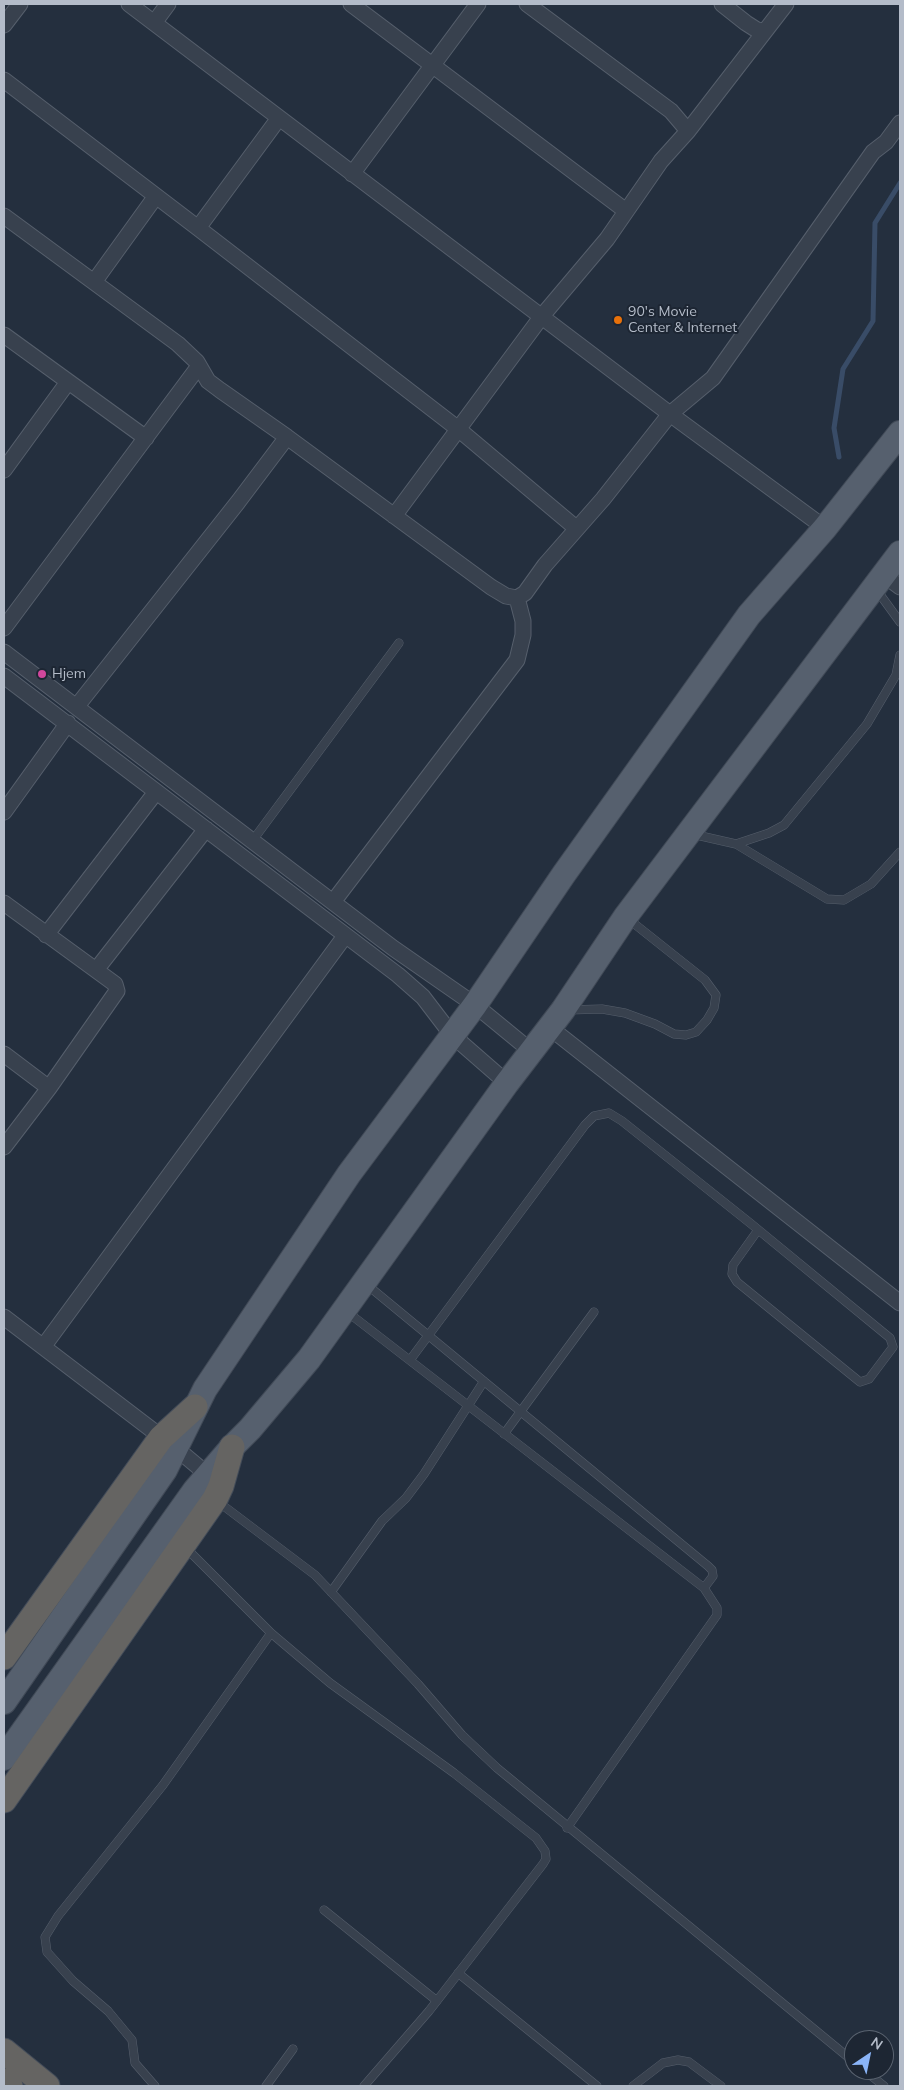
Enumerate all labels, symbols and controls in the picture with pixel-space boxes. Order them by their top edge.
place label: 90's Movie Center & Internet [628,304,737,336]
marker: 90's Movie Center & Internet [612,314,624,326]
place label: Hjem [52,666,86,682]
marker: Hjem [36,668,48,680]
north arrow [844,2030,894,2080]
text: N [867,2033,886,2054]

